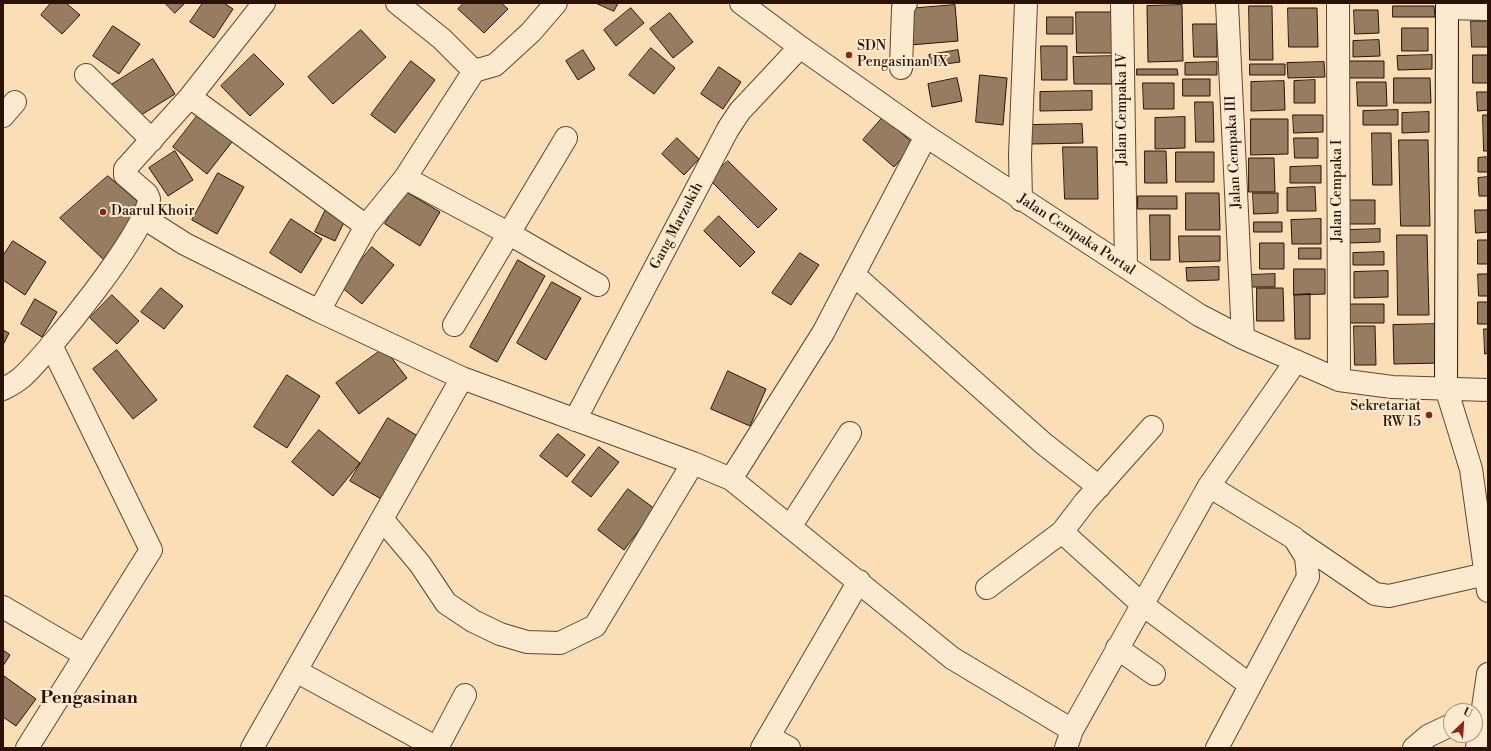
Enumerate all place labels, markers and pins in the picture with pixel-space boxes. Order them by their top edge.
place label: SDN Pengasinan IX [857,39,948,72]
marker: SDN Pengasinan IX [844,50,854,60]
place label: Daarul Khoir [111,204,195,220]
marker: Daarul Khoir [98,207,108,217]
place label: Sekretariat RW 15 [1350,399,1421,432]
marker: Sekretariat RW 15 [1424,410,1434,420]

